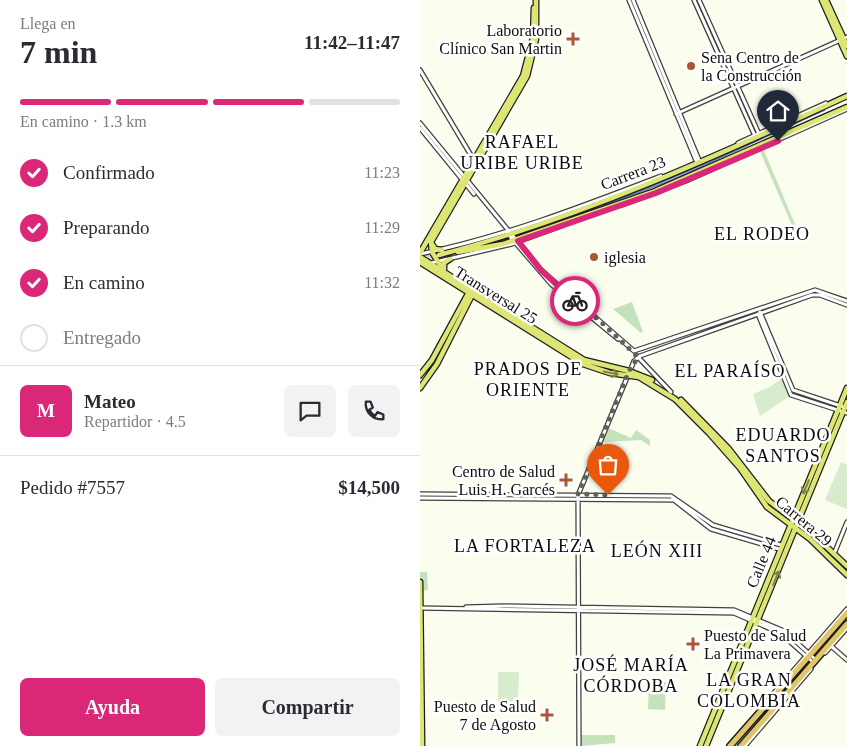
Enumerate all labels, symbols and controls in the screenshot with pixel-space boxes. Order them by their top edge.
text: Llega en [20,15,76,32]
place label: Laboratorio Clínico San Martin [439,22,562,57]
text: 11:42–11:47 [304,32,400,53]
marker: Laboratorio Clínico San Martin [566,32,580,46]
text: 7 min [20,34,97,70]
place label: Sena Centro de la Construcción [701,49,802,84]
marker: Sena Centro de la Construcción [685,60,697,72]
pin [757,90,799,141]
icon: home [764,97,792,125]
text: En camino · 1.3 km [20,113,147,130]
district label: RAFAEL URIBE URIBE [460,132,584,173]
street label: Carrera 23 [598,153,668,193]
icon: check [20,159,48,187]
text: Confirmado [63,162,155,183]
text: 11:23 [364,164,400,181]
icon: check [20,214,48,242]
text: Preparando [63,217,150,238]
text: 11:29 [364,219,400,236]
district label: EL RODEO [714,224,810,244]
place label: iglesia [604,249,646,267]
marker: iglesia [588,251,600,263]
street label: Transversal 25 [452,263,540,327]
icon: check [20,269,48,297]
text: En camino [63,272,145,293]
text: 11:32 [364,274,400,291]
courier [550,276,600,326]
icon: bike [561,287,589,315]
text: Entregado [63,327,141,348]
district label: PRADOS DE ORIENTE [474,359,582,400]
district label: EL PARAÍSO [674,360,786,381]
one-way arrow [602,369,618,378]
button: chat [284,385,336,437]
button: phone [348,385,400,437]
text: Mateo [84,391,136,412]
text: M [37,400,55,421]
text: Repartidor · 4.5 [84,413,186,430]
district label: EDUARDO SANTOS [736,425,831,466]
pin [587,444,629,495]
icon: bag [594,451,622,479]
place label: Centro de Salud Luis H. Garcés [452,463,555,498]
marker: Centro de Salud Luis H. Garcés [559,473,573,487]
text: Pedido #7557 [20,477,125,498]
text: $14,500 [338,477,400,498]
one-way arrow [800,479,810,494]
street label: Carrera 29 [773,493,835,549]
street label: Calle 44 [743,534,779,590]
district label: LA FORTALEZA [454,536,596,556]
district label: LEÓN XIII [611,540,703,561]
one-way arrow [772,571,781,586]
place label: Puesto de Salud La Primavera [704,627,806,662]
marker: Puesto de Salud La Primavera [686,637,700,651]
district label: JOSÉ MARÍA CÓRDOBA [573,654,689,696]
district label: LA GRAN COLOMBIA [697,670,801,711]
button: Ayuda [20,678,205,736]
button: Compartir [215,678,400,736]
place label: Puesto de Salud 7 de Agosto [434,698,536,734]
marker: Puesto de Salud 7 de Agosto [540,708,554,722]

